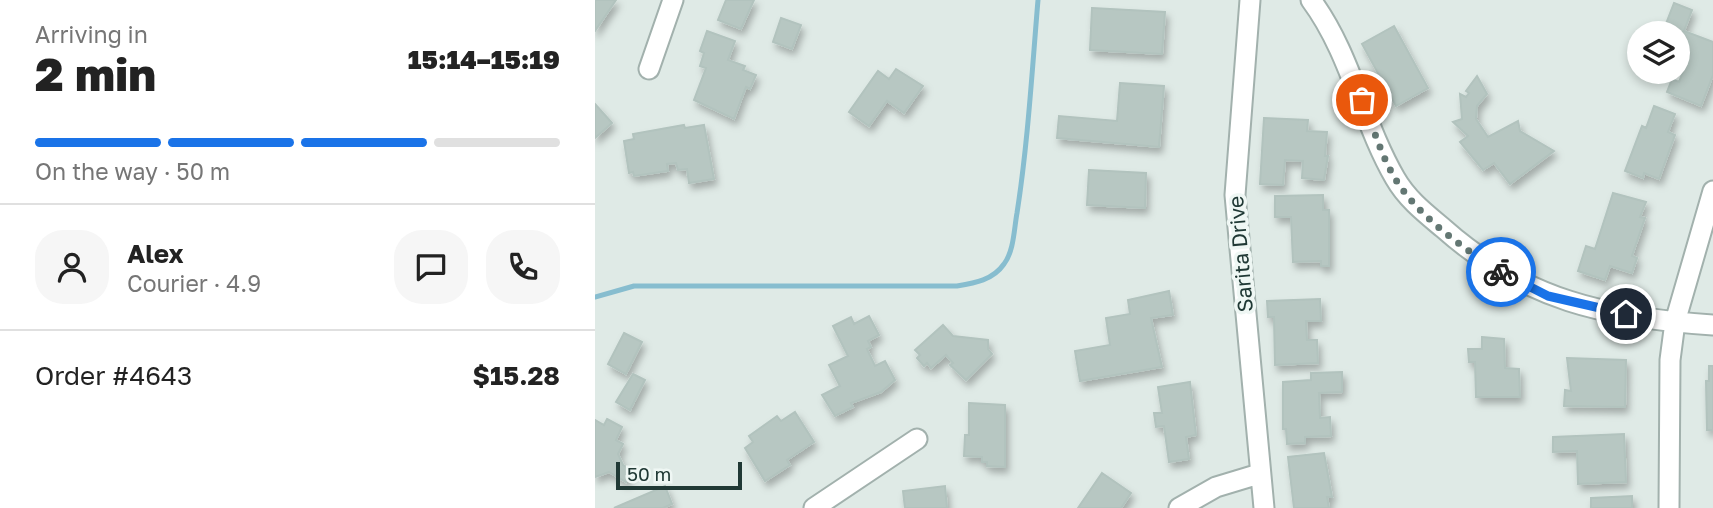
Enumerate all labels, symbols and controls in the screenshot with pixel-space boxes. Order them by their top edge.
text: Arriving in [35,20,148,48]
map controls [1627,21,1690,84]
button: layers [1627,21,1690,84]
text: 15:14–15:19 [408,44,560,75]
text: 2 min [35,46,156,101]
pin [1332,70,1392,130]
icon: bag [1343,81,1381,119]
text: On the way · 50 m [35,157,230,185]
street label: Sarita Drive [1222,195,1258,313]
button: person [35,230,109,304]
button: chat [394,230,468,304]
button: phone [486,230,560,304]
courier [1466,237,1536,307]
text: Alex [127,238,184,269]
icon: bike [1482,253,1520,291]
text: Courier · 4.9 [127,269,261,297]
pin [1596,284,1656,344]
icon: home [1607,295,1645,333]
text: Order #4643 [35,360,192,391]
text: $15.28 [473,360,560,391]
scale bar [616,459,742,491]
text: 50 m [627,462,671,485]

